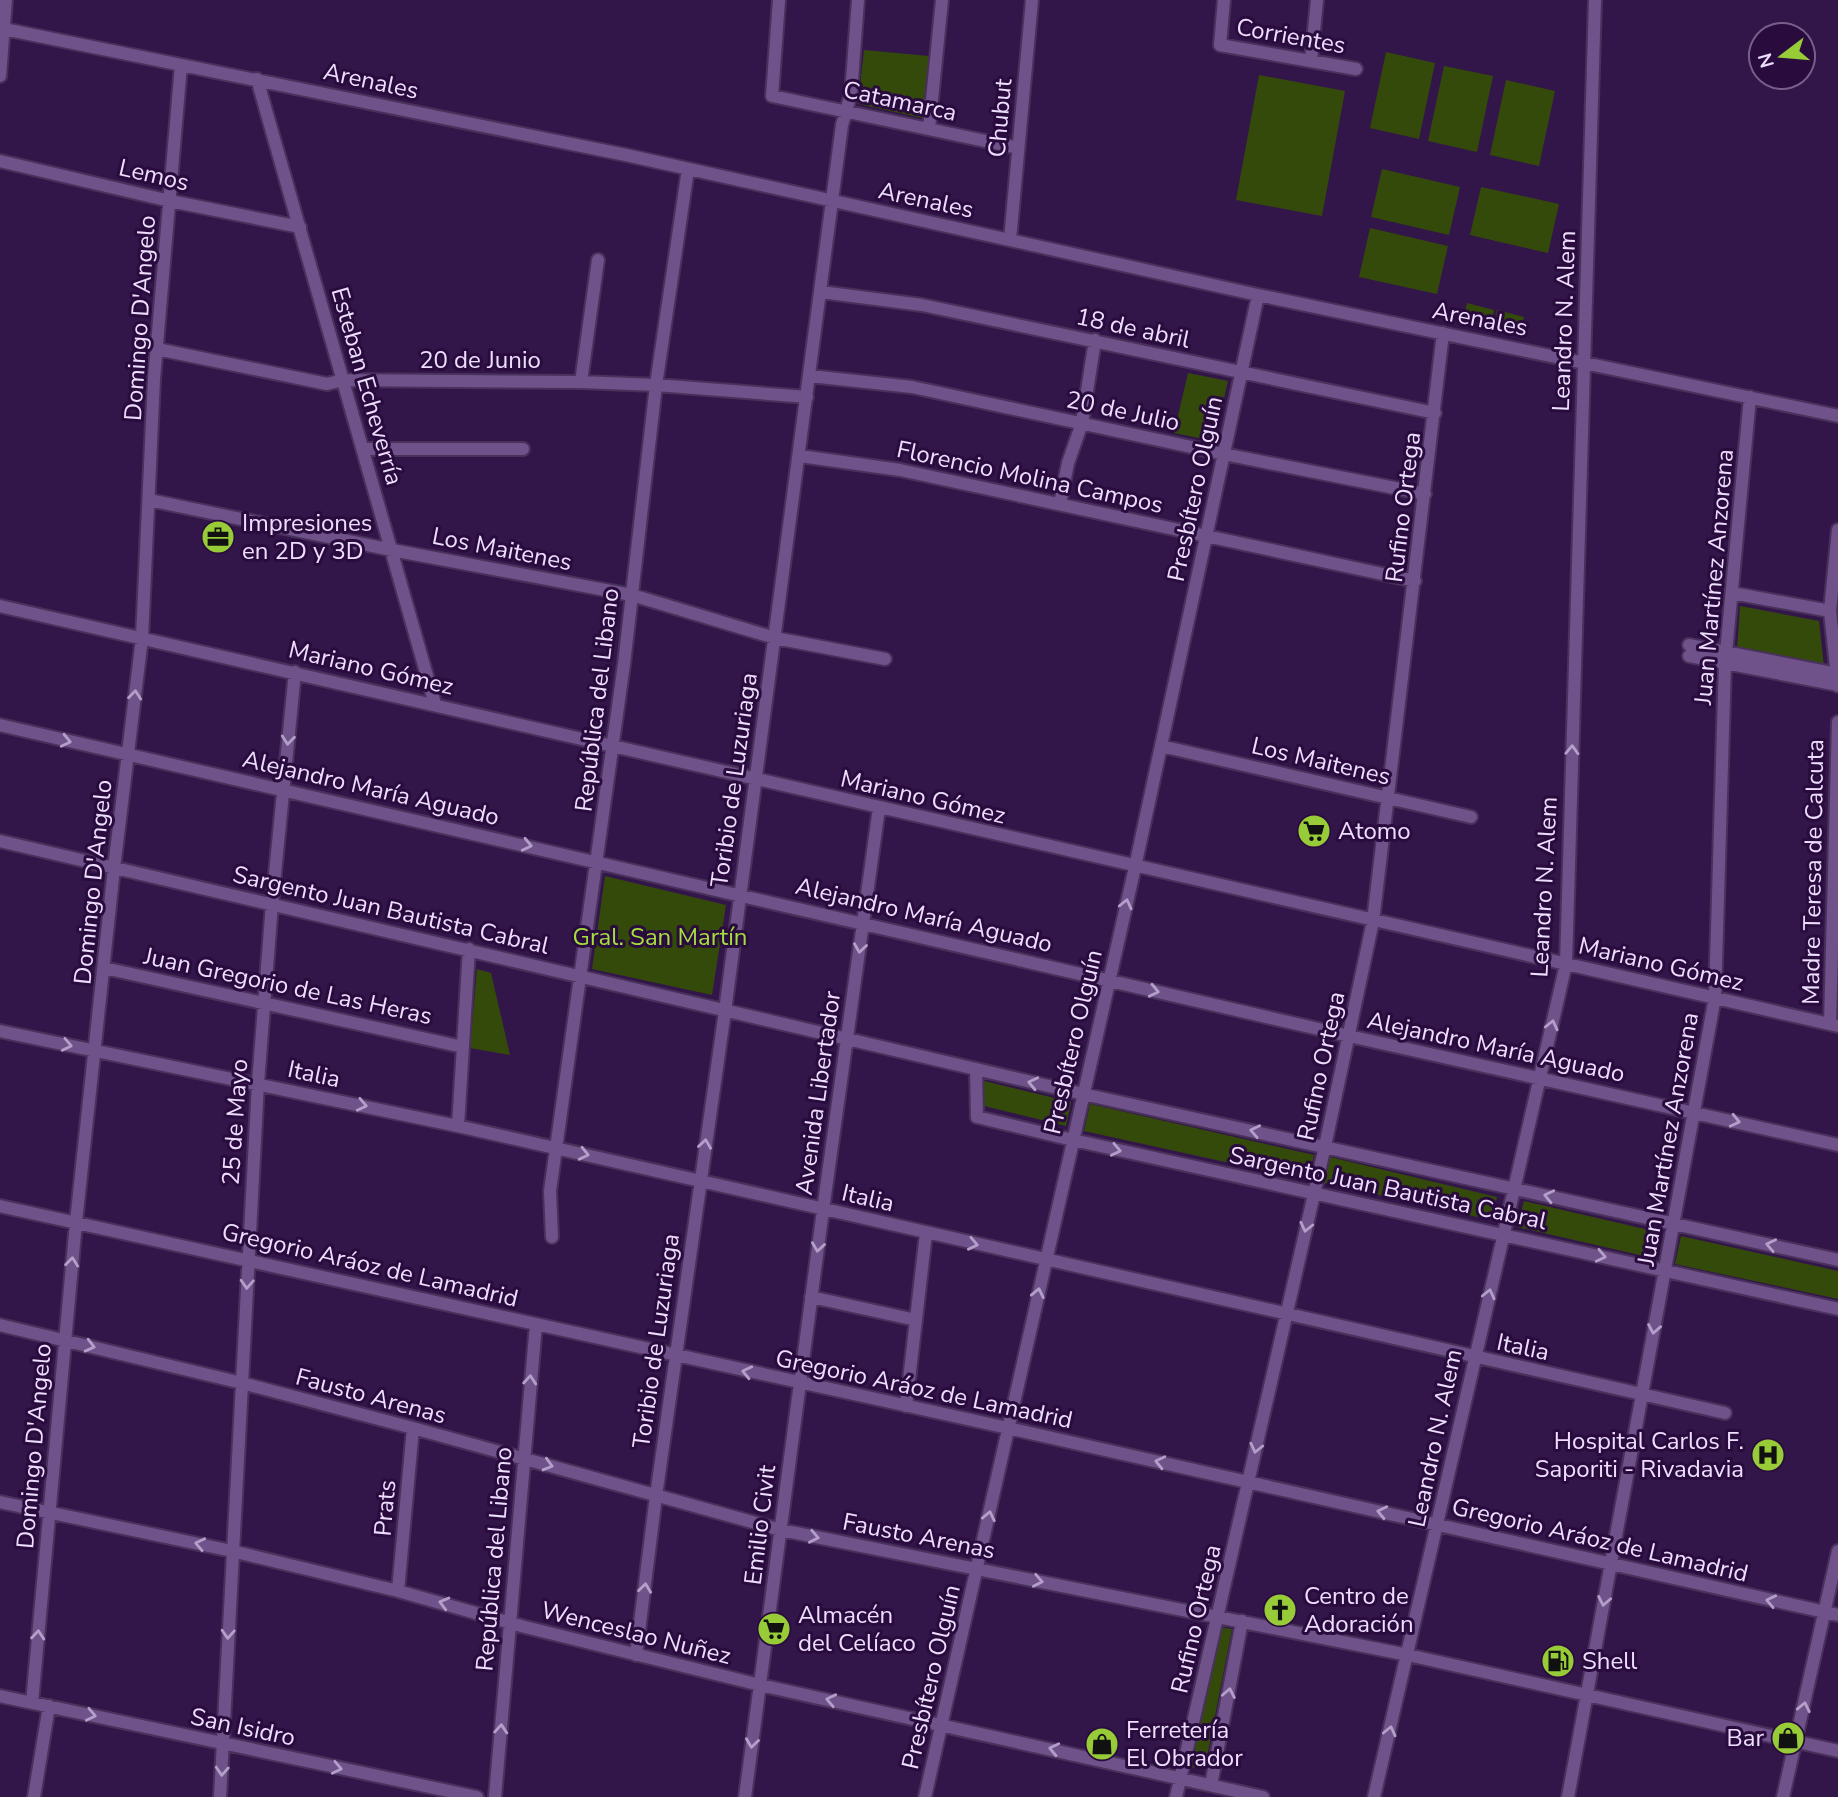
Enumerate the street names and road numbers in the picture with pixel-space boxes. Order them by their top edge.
street label: Corrientes [1234,11,1348,61]
street label: Arenales [321,55,421,107]
street label: Catamarca [840,73,960,129]
street label: Chubut [981,77,1019,159]
street label: Lemos [116,151,192,199]
street label: Arenales [876,174,976,226]
street label: Domingo D'Angelo [117,214,163,422]
street label: Leandro N. Alem [1545,230,1583,412]
street label: Esteban Echeverría [323,283,411,489]
street label: Arenales [1430,294,1530,344]
street label: 18 de abril [1073,300,1193,356]
street label: 20 de Junio [419,344,541,376]
street label: 20 de Julio [1063,383,1183,439]
street label: Presbítero Olguín [1160,394,1230,584]
street label: Rufino Ortega [1378,430,1428,584]
street label: Florencio Molina Campos [894,433,1166,521]
street label: Juan Martínez Anzorena [1687,448,1741,707]
street label: Los Maitenes [429,520,575,578]
street label: República del Libano [567,586,627,814]
street label: Mariano Gómez [285,633,457,703]
street label: Toribio de Luzuriaga [703,671,765,889]
street label: Los Maitenes [1248,729,1394,793]
street label: Madre Teresa de Calcuta [1795,739,1831,1005]
street label: Alejandro María Aguado [240,743,502,833]
street label: Mariano Gómez [837,762,1009,832]
street label: Domingo D'Angelo [66,778,120,986]
street label: Leandro N. Alem [1523,796,1565,978]
street label: Sargento Juan Bautista Cabral [230,858,552,962]
street label: Alejandro María Aguado [793,870,1055,960]
street label: Mariano Gómez [1575,929,1747,999]
street label: Juan Gregorio de Las Heras [140,940,435,1032]
street label: Presbítero Olguín [1036,947,1110,1137]
street label: Avenida Libertador [788,989,848,1197]
street label: Rufino Ortega [1290,989,1352,1143]
street label: Alejandro María Aguado [1364,1004,1628,1090]
street label: Juan Martínez Anzorena [1630,1010,1706,1269]
street label: Italia [285,1053,343,1095]
street label: 25 de Mayo [215,1058,255,1186]
street label: Sargento Juan Bautista Cabral [1226,1139,1550,1237]
street label: Italia [839,1176,897,1220]
street label: Gregorio Aráoz de Lamadrid [219,1215,521,1315]
street label: Toribio de Luzuriaga [625,1232,687,1450]
street label: Italia [1494,1326,1552,1368]
street label: Domingo D'Angelo [9,1342,59,1550]
street label: Gregorio Aráoz de Lamadrid [772,1342,1076,1436]
street label: Leandro N. Alem [1401,1346,1469,1530]
street label: Fausto Arenas [292,1361,450,1431]
street label: República del Libano [468,1446,520,1672]
street label: Emilio Civit [737,1463,783,1587]
street label: Prats [367,1479,403,1537]
street label: Gregorio Aráoz de Lamadrid [1449,1490,1751,1590]
street label: Fausto Arenas [840,1506,998,1566]
street label: Rufino Ortega [1163,1542,1229,1696]
street label: Presbítero Olguín [894,1582,968,1772]
street label: Wenceslao Nuñez [538,1594,734,1672]
street label: San Isidro [188,1700,298,1754]

